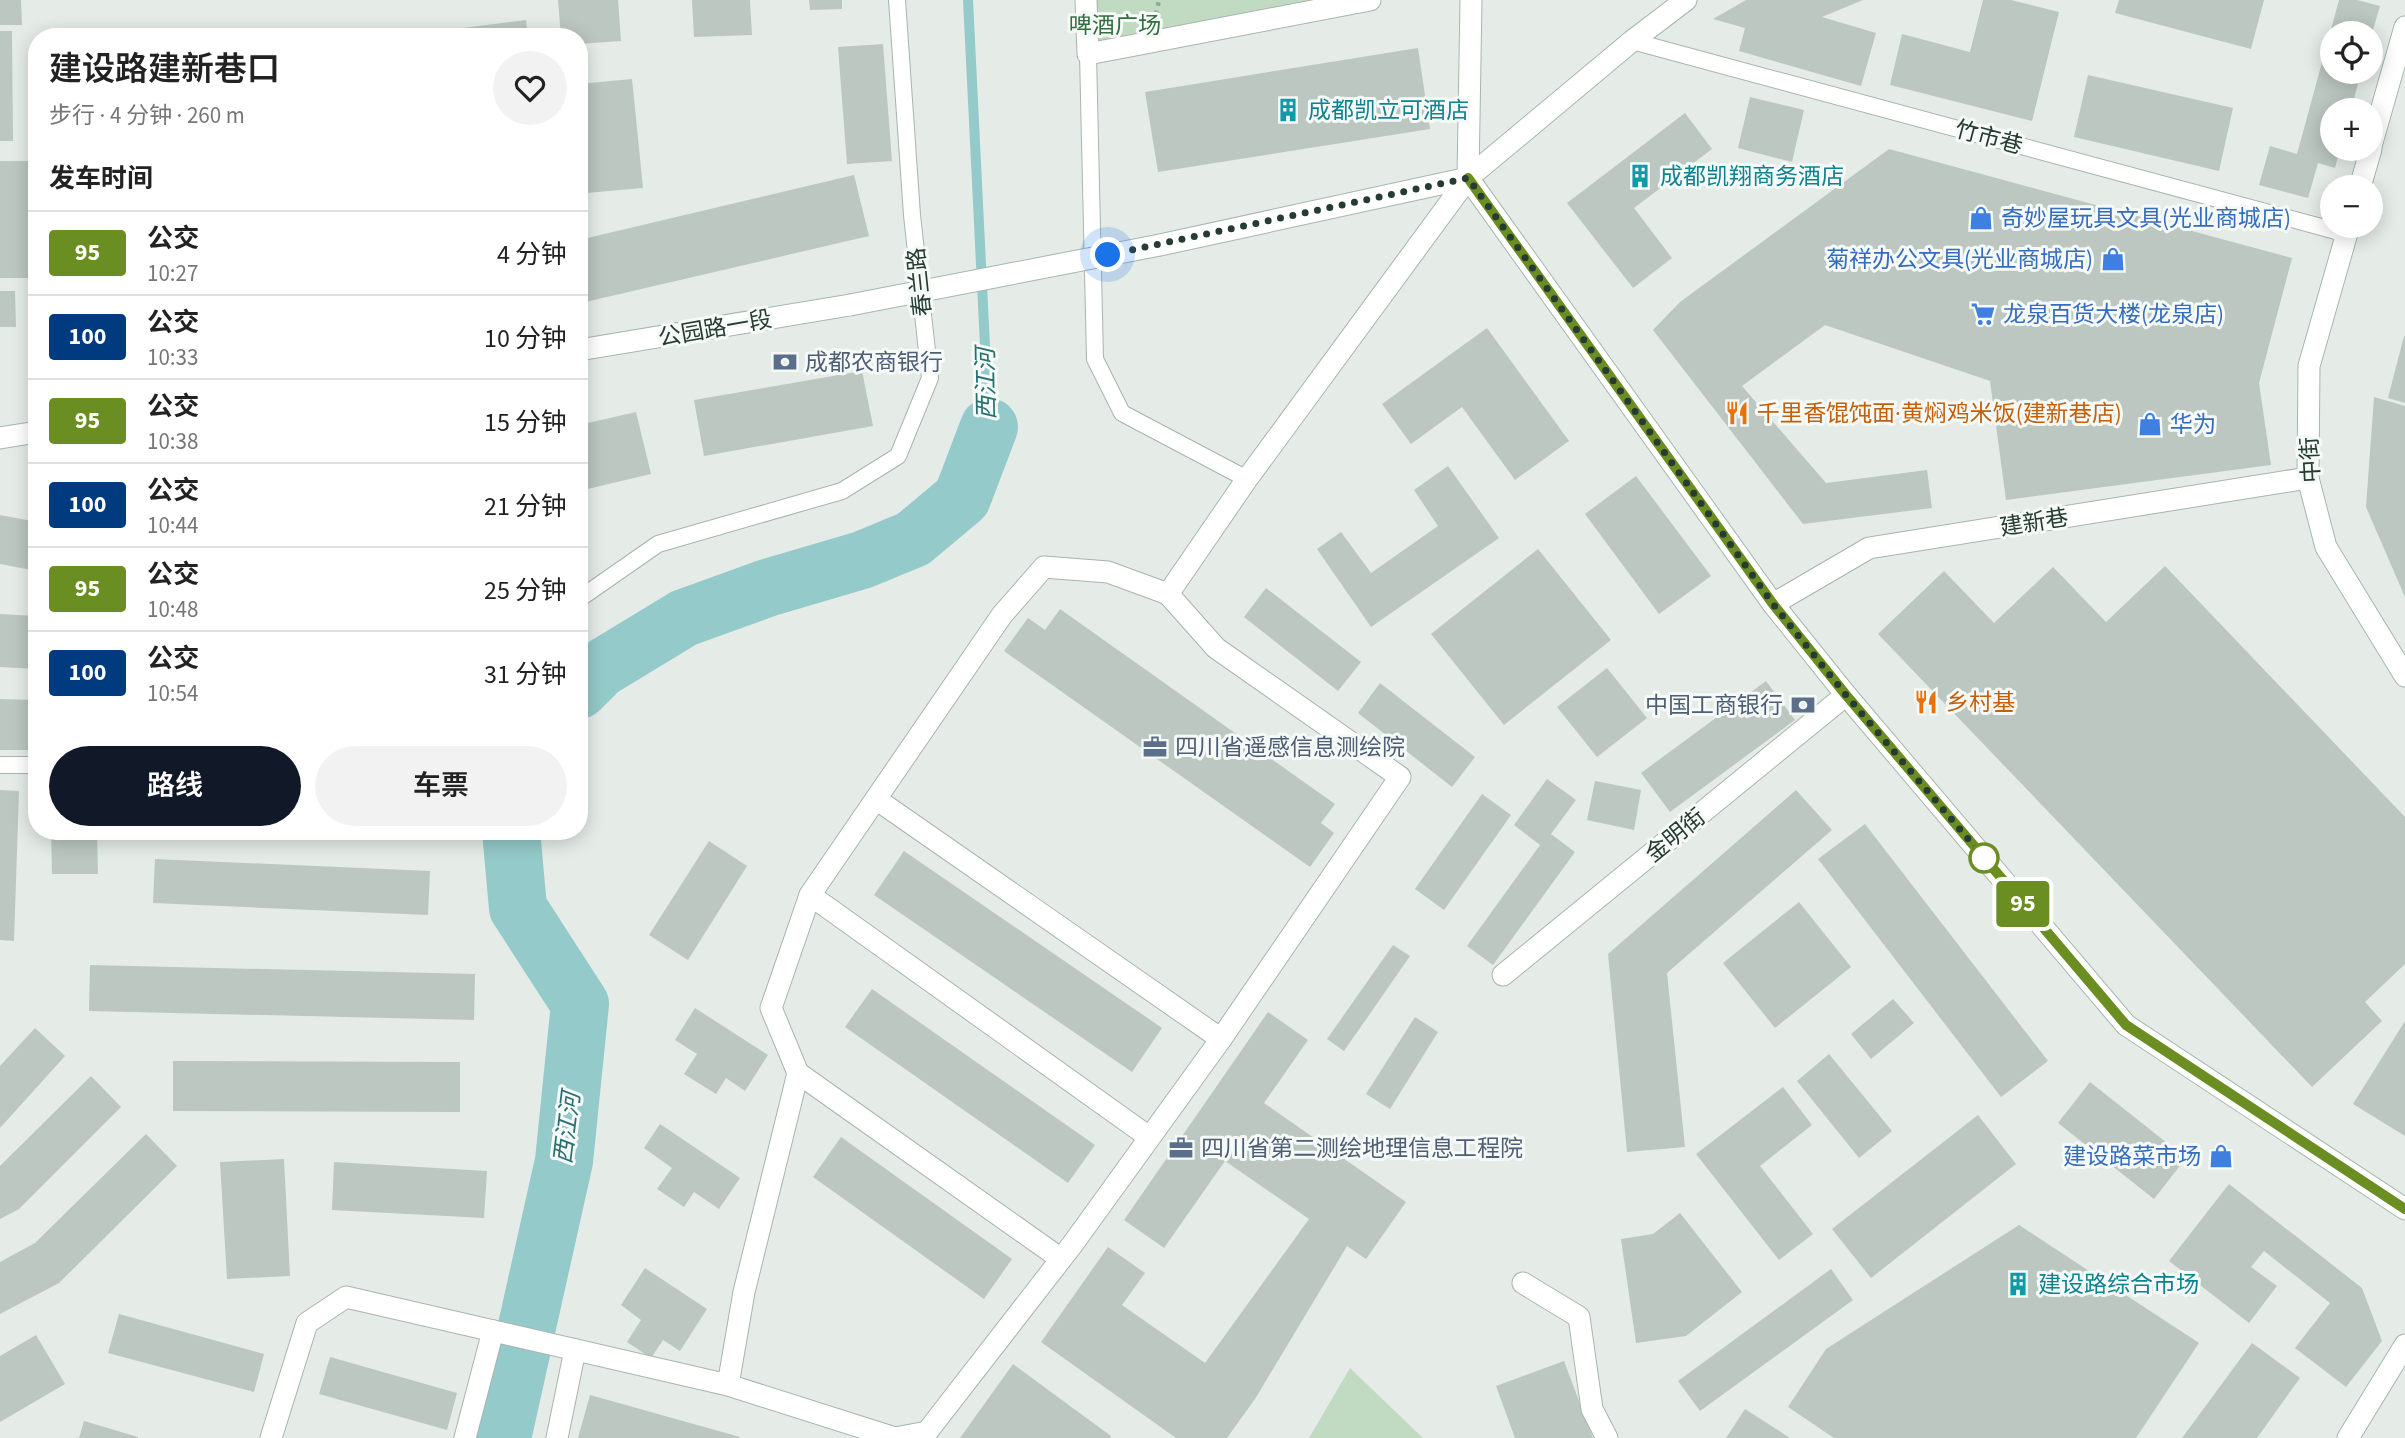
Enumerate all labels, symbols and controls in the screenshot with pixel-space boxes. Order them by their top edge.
park label: 啤酒广场 [1069,9,1161,42]
map controls [2320,21,2383,238]
button: locate [2320,21,2383,84]
text: 建设路建新巷口 [49,46,280,93]
button: heart [493,51,567,125]
place label: 成都凯立可酒店 [1308,94,1469,127]
building icon: 成都凯立可酒店 [1274,96,1302,124]
button: + [2320,98,2383,161]
text: 步行 · 4 分钟 · 260 m [49,99,245,132]
street label: 竹市巷 [1951,113,2026,162]
text: 发车时间 [49,160,153,197]
place label: 成都凯翔商务酒店 [1660,160,1844,193]
building icon: 成都凯翔商务酒店 [1626,162,1654,190]
button: − [2320,175,2383,238]
place label: 奇妙屋玩具文具(光业商城店) [2001,202,2291,235]
shop icon: 奇妙屋玩具文具(光业商城店) [1967,204,1995,232]
text: 公交 [147,220,199,257]
text: 95 [75,235,100,270]
text: 4 分钟 [497,236,567,273]
your location [1090,237,1125,272]
place label: 菊祥办公文具(光业商城店) [1826,243,2093,276]
shop icon: 菊祥办公文具(光业商城店) [2099,245,2127,273]
street label: 春兰路 [899,246,940,318]
text: 10:27 [147,257,198,290]
place label: 龙泉百货大楼(龙泉店) [2003,298,2224,331]
supermarket icon: 龙泉百货大楼(龙泉店) [1969,300,1997,328]
street label: 公园路一段 [656,302,775,355]
text: 公交 [147,304,199,341]
text: 100 [68,319,107,354]
text: 10 分钟 [484,320,567,357]
text: 10:33 [147,341,198,374]
water label: 西江河 [968,344,1005,420]
place label: 成都农商银行 [805,346,943,379]
bank icon: 成都农商银行 [771,348,799,376]
text: 公交 [147,388,199,425]
place label: 千里香馄饨面·黄焖鸡米饭(建新巷店) [1757,397,2122,430]
restaurant icon: 千里香馄饨面·黄焖鸡米饭(建新巷店) [1723,399,1751,427]
text: 95 [75,403,100,438]
text: 15 分钟 [484,404,567,441]
place label: 华为 [2170,408,2216,441]
shop icon: 华为 [2136,410,2164,438]
text: 10:38 [147,425,198,458]
street label: 中街 [2293,436,2328,484]
text: 公交 [147,472,199,509]
text: 100 [68,487,107,522]
text: 21 分钟 [484,488,567,525]
street label: 建新巷 [1997,501,2071,544]
text: 10:44 [147,509,198,542]
text: 公交 [147,556,199,593]
text: 95 [75,571,100,606]
text: 25 分钟 [484,572,567,609]
text: 10:48 [147,593,198,626]
text: 公交 [147,640,199,677]
text: 100 [68,655,107,690]
text: 31 分钟 [484,656,567,693]
text: 10:54 [147,677,198,710]
place label: 乡村基 [1946,686,2015,719]
restaurant icon: 乡村基 [1912,688,1940,716]
place label: 中国工商银行 [1645,689,1783,722]
bank icon: 中国工商银行 [1789,691,1817,719]
place label: 四川省遥感信息测绘院 [1175,731,1405,764]
office icon: 四川省遥感信息测绘院 [1141,733,1169,761]
button: 路线 [49,746,301,826]
button: 车票 [315,746,567,826]
street label: 金明街 [1638,801,1713,870]
unlabelled marker [1969,843,1999,873]
line badge: 95 [1992,881,2054,927]
text: 95 [2010,886,2036,921]
water label: 西江河 [546,1086,590,1166]
place label: 四川省第二测绘地理信息工程院 [1201,1132,1523,1165]
office icon: 四川省第二测绘地理信息工程院 [1167,1134,1195,1162]
place label: 建设路菜市场 [2063,1140,2201,1173]
shop icon: 建设路菜市场 [2207,1142,2235,1170]
place label: 建设路综合市场 [2038,1268,2199,1301]
building icon: 建设路综合市场 [2004,1270,2032,1298]

